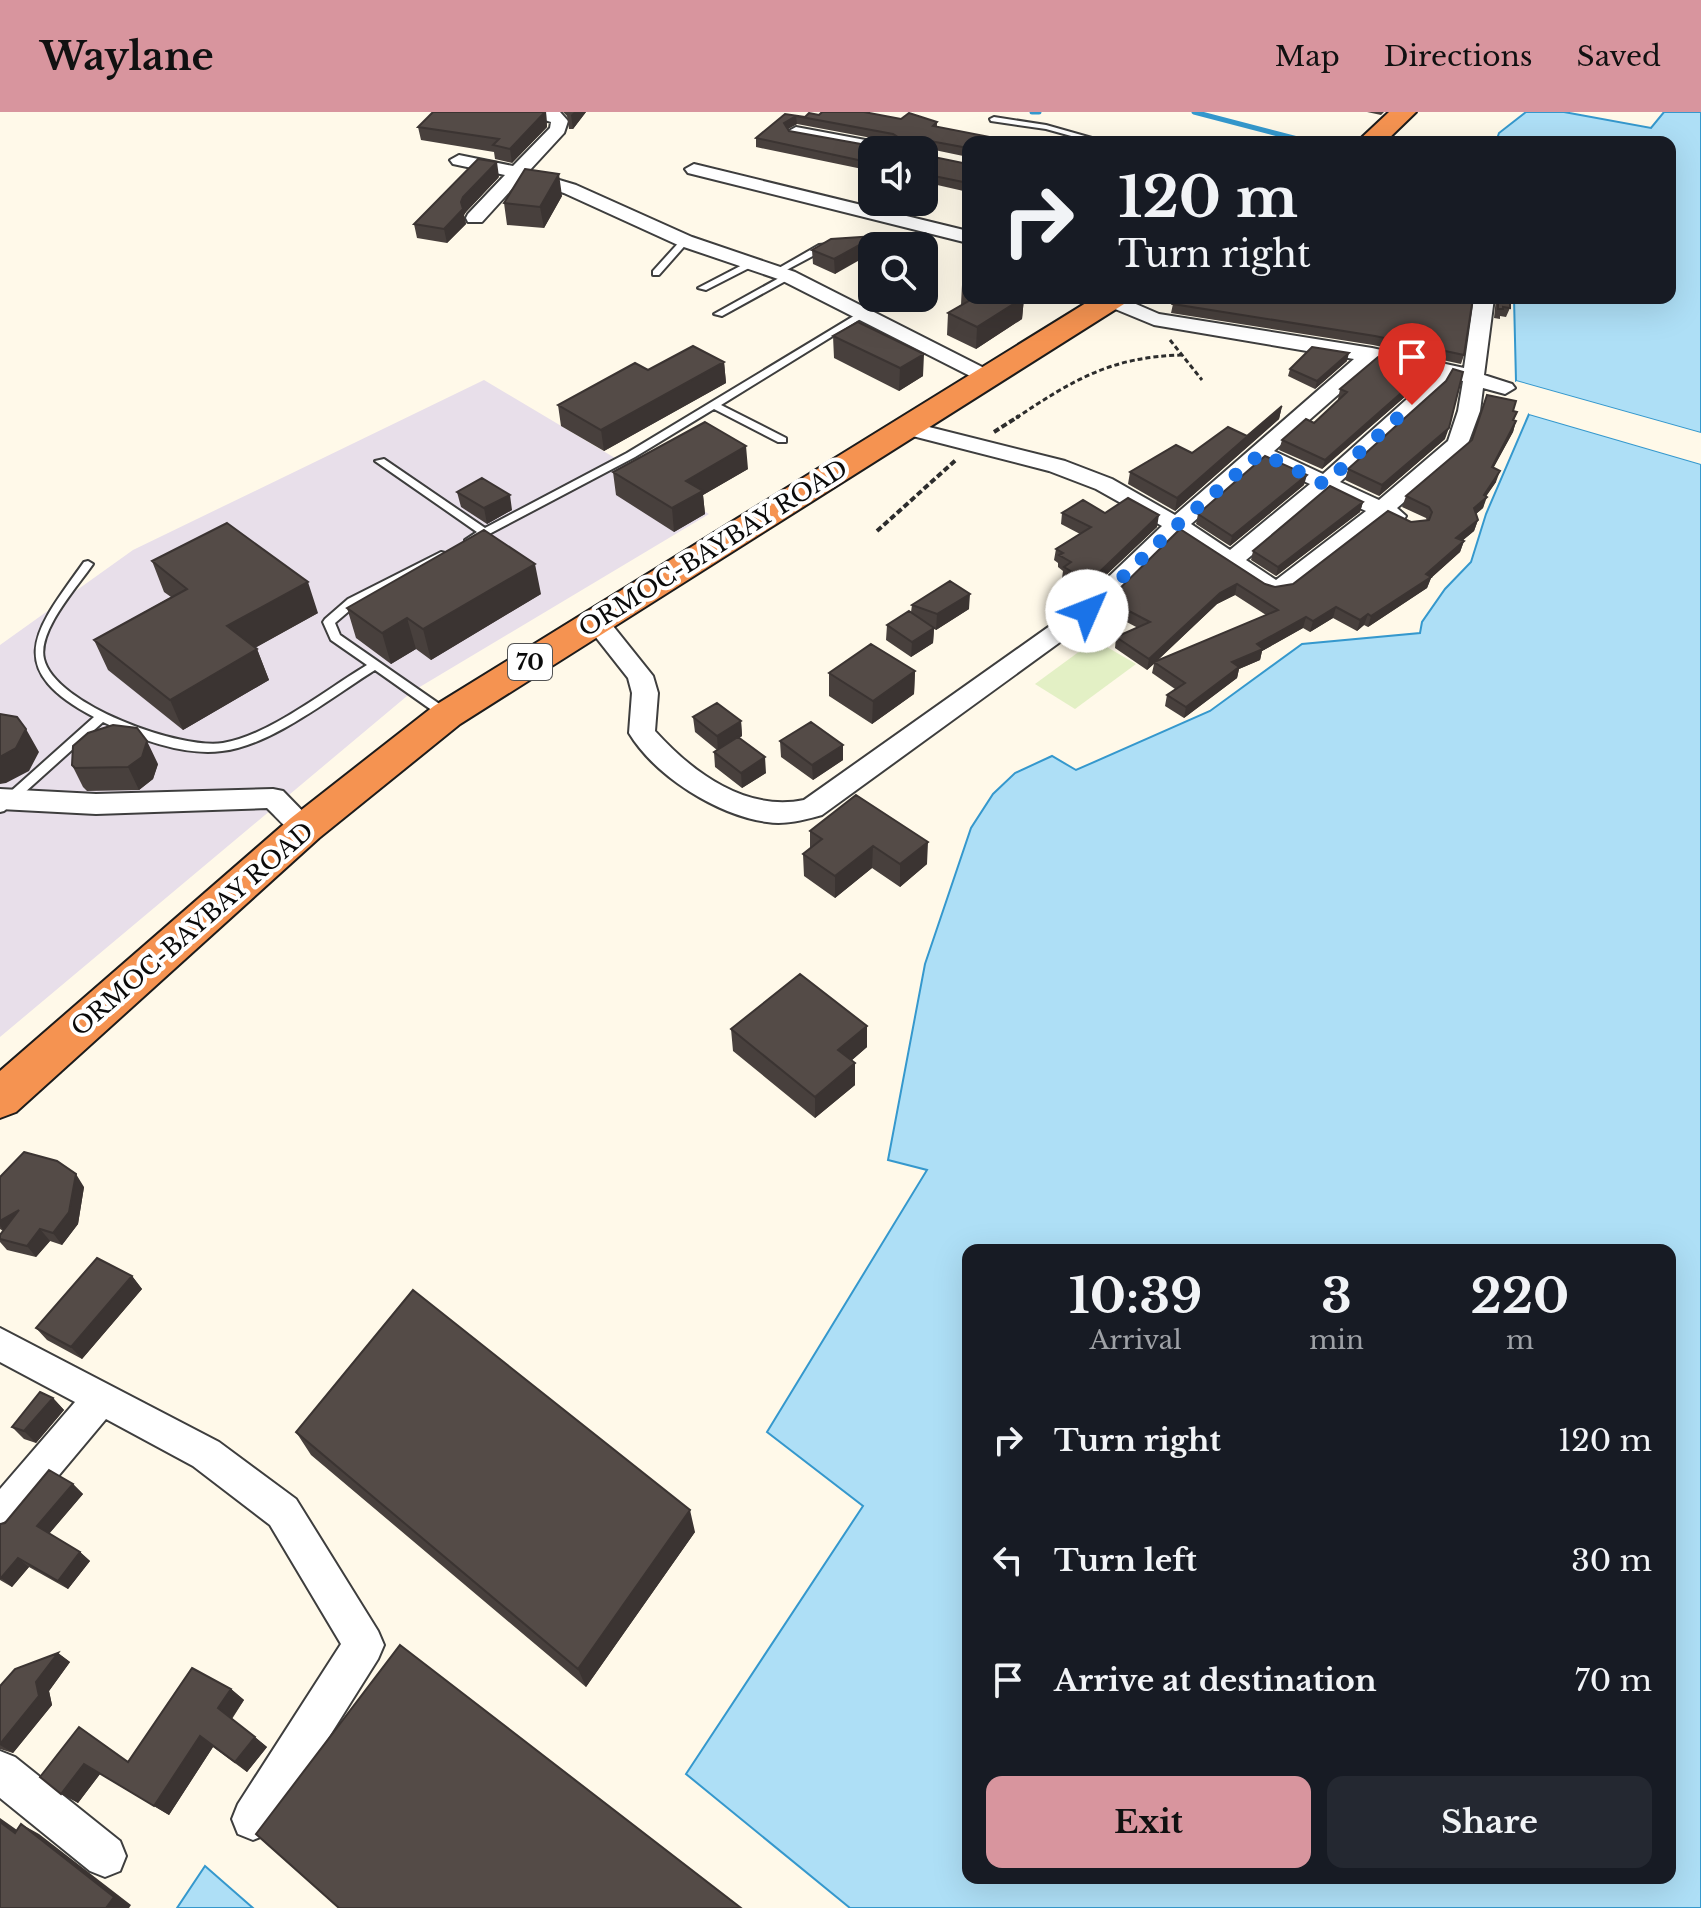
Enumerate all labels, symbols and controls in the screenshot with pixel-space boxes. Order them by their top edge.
text: Waylane [40,33,214,80]
text: Map [1275,39,1340,74]
text: Directions [1384,39,1533,74]
text: Saved [1577,39,1661,74]
map controls [858,136,938,312]
button: sound [858,136,938,216]
text: 120 m [1118,163,1298,232]
icon: right [986,168,1090,272]
button: search [858,232,938,312]
text: Turn right [1118,232,1311,277]
pin [1378,323,1446,405]
icon: arrive [1390,335,1434,379]
street label: ORMOC-BAYBAY ROAD [573,453,853,643]
position arrow [1045,569,1129,653]
road number: 70 [508,644,552,680]
street label: ORMOC-BAYBAY ROAD [65,816,319,1042]
text: 10:39 [1069,1266,1202,1326]
text: 3 [1321,1266,1352,1326]
text: 220 [1471,1266,1569,1326]
text: Arrival [1090,1324,1182,1356]
text: min [1309,1324,1364,1356]
text: m [1506,1324,1534,1356]
icon: right [986,1418,1030,1462]
text: Turn right [1054,1422,1221,1459]
text: 120 m [1558,1422,1652,1459]
icon: left [986,1538,1030,1582]
text: Turn left [1054,1542,1197,1579]
text: 30 m [1571,1542,1652,1579]
icon: arrive [986,1658,1030,1702]
text: Arrive at destination [1054,1662,1377,1699]
text: 70 m [1575,1662,1652,1699]
button: Exit [986,1776,1311,1868]
button: Share [1327,1776,1652,1868]

